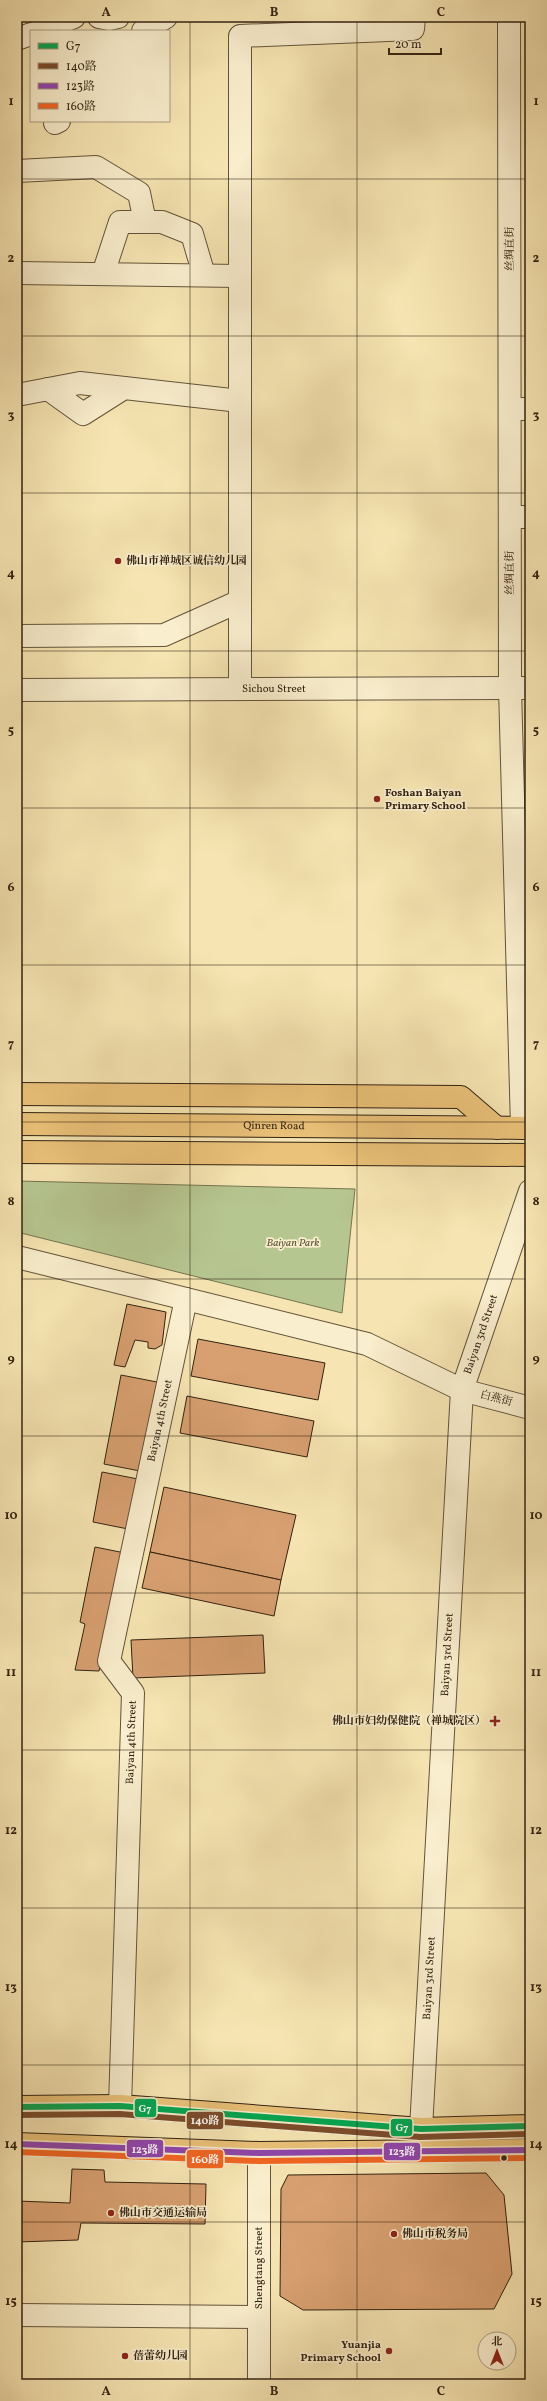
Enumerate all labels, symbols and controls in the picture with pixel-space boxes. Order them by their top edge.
text: A [101,4,111,22]
text: B [270,4,279,22]
text: C [437,4,445,22]
legend [30,30,170,122]
scale bar [389,30,441,56]
text: 20 m [395,37,422,53]
text: G7 [66,39,81,55]
text: 140路 [66,59,97,75]
text: 123路 [66,79,95,95]
text: 1 [8,93,14,111]
text: 1 [533,93,539,111]
text: 160路 [66,99,96,115]
street label: 丝绸直街 [503,227,518,271]
text: 2 [8,250,15,268]
text: 2 [533,250,540,268]
text: 3 [8,407,15,425]
text: 3 [533,407,540,425]
street label: 丝绸直街 [503,551,518,595]
place label: 佛山市禅城区诚信幼儿园 [126,554,247,569]
marker: 佛山市禅城区诚信幼儿园 [113,556,123,566]
text: 4 [7,565,15,583]
text: 4 [532,565,540,583]
street label: Sichou Street [242,681,306,697]
text: 5 [8,722,14,740]
text: 5 [533,722,539,740]
place label: Foshan Baiyan Primary School [385,786,466,814]
marker: Foshan Baiyan Primary School [372,794,382,804]
text: 6 [7,879,15,897]
text: 6 [532,879,540,897]
text: 7 [8,1036,14,1054]
text: 7 [533,1036,539,1054]
street label: Qinren Road [243,1118,305,1134]
text: 8 [7,1193,15,1211]
text: 8 [532,1193,540,1211]
park label: Baiyan Park [267,1236,319,1251]
street label: Baiyan 3rd Street [460,1292,502,1376]
text: 9 [7,1350,15,1368]
text: 9 [532,1350,540,1368]
street label: Baiyan 4th Street [144,1378,176,1463]
street label: 白燕街 [478,1387,514,1411]
text: 10 [4,1507,18,1525]
text: 10 [529,1507,543,1525]
street label: Baiyan 3rd Street [438,1613,457,1697]
text: 11 [6,1664,16,1682]
text: 11 [531,1664,541,1682]
street label: Baiyan 4th Street [123,1700,140,1784]
place label: 佛山市妇幼保健院（禅城院区） [332,1714,486,1729]
marker: 佛山市妇幼保健院（禅城院区） [489,1715,501,1727]
text: 12 [5,1822,17,1840]
text: 12 [530,1822,542,1840]
street label: Baiyan 3rd Street [420,1936,439,2020]
text: 13 [5,1979,17,1997]
text: 13 [530,1979,542,1997]
line badge: G7 [134,2098,157,2118]
text: G7 [138,2102,152,2117]
line badge: 140路 [186,2111,224,2130]
text: 140路 [191,2114,219,2129]
line badge: G7 [390,2118,413,2137]
text: G7 [395,2121,409,2136]
text: 14 [4,2136,18,2154]
text: 14 [529,2136,543,2154]
line badge: 123路 [126,2139,164,2158]
line badge: 123路 [383,2142,421,2161]
text: 123路 [132,2143,158,2158]
text: 123路 [389,2145,415,2160]
line badge: 160路 [186,2149,224,2169]
text: 160路 [191,2153,219,2168]
unlabelled marker [499,2153,509,2163]
place label: 佛山市交通运输局 [119,2206,207,2221]
marker: 佛山市交通运输局 [106,2208,116,2218]
street label: Shengtang Street [252,2227,267,2309]
place label: 佛山市税务局 [402,2227,468,2242]
marker: 佛山市税务局 [389,2229,399,2239]
text: 15 [5,2293,17,2311]
text: 15 [530,2293,542,2311]
north arrow [477,2331,517,2371]
text: 北 [492,2335,503,2350]
place label: Yuanjia Primary School [300,2338,381,2366]
marker: Yuanjia Primary School [384,2346,394,2356]
place label: 蓓蕾幼儿园 [133,2349,188,2364]
marker: 蓓蕾幼儿园 [120,2351,130,2361]
text: A [101,2383,111,2401]
text: B [270,2383,279,2401]
text: C [437,2383,445,2401]

